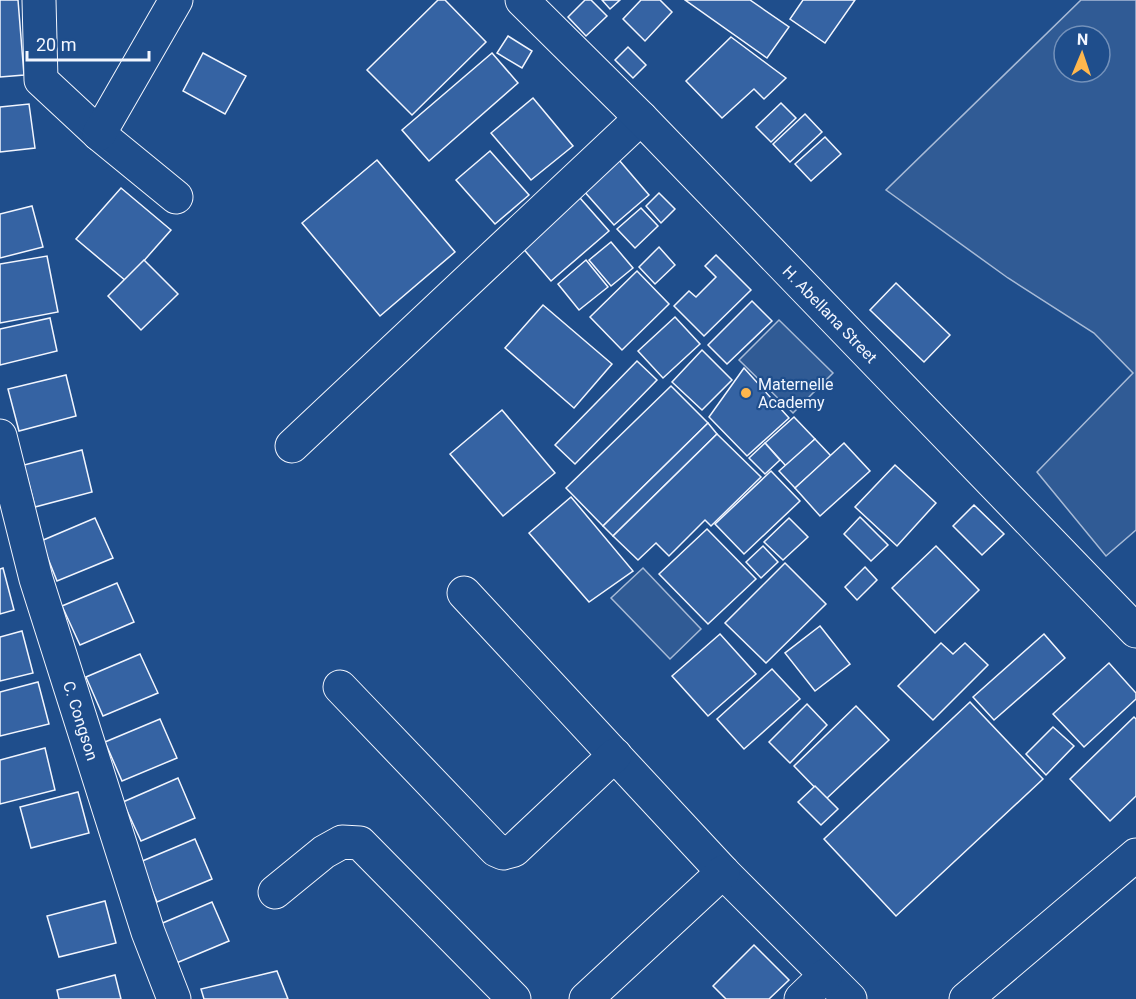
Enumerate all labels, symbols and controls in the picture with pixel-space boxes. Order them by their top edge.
scale bar [27,24,148,62]
north arrow [1052,24,1112,84]
text: N [1077,30,1088,49]
text: 20 m [36,34,76,55]
street label: H. Abellana Street [779,262,881,367]
place label: Maternelle Academy [758,375,833,412]
marker: Maternelle Academy [739,386,753,400]
street label: C. Congson [59,679,102,763]

